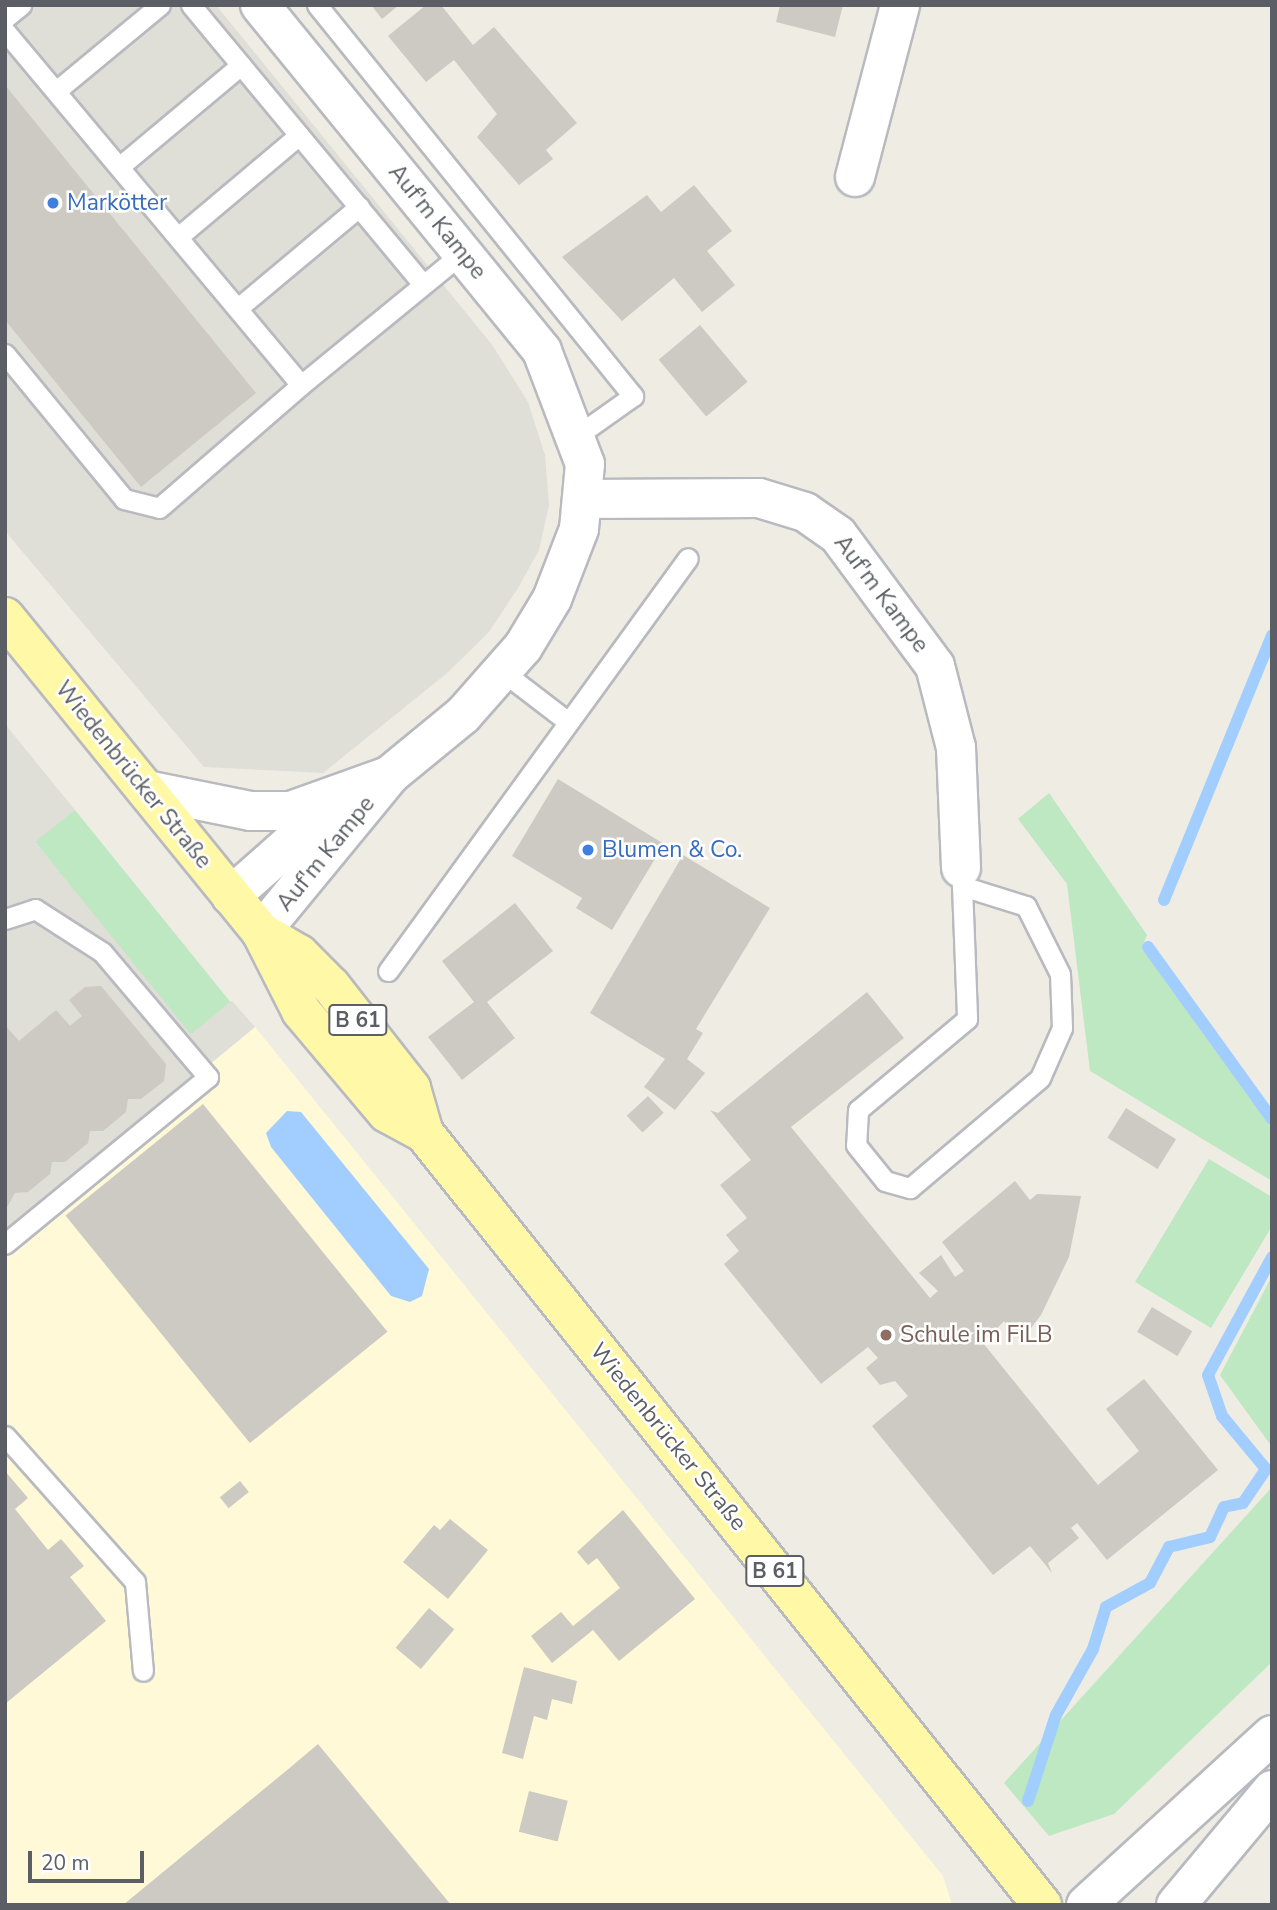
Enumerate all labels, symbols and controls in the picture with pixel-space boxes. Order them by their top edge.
street label: Auf'm Kampe [382,159,492,285]
place label: Markötter [67,189,167,217]
marker: Markötter [45,195,61,211]
street label: Auf'm Kampe [828,530,934,658]
street label: Wiedenbrücker Straße [49,676,217,874]
street label: Auf'm Kampe [271,791,381,917]
place label: Blumen & Co. [602,836,742,864]
marker: Blumen & Co. [580,842,596,858]
road number: B 61 [328,1002,388,1038]
place label: Schule im FiLB [900,1321,1053,1349]
marker: Schule im FiLB [878,1327,894,1343]
street label: Wiedenbrücker Straße [584,1338,752,1536]
road number: B 61 [745,1554,805,1588]
scale bar [32,1836,147,1880]
text: 20 m [41,1849,90,1877]

